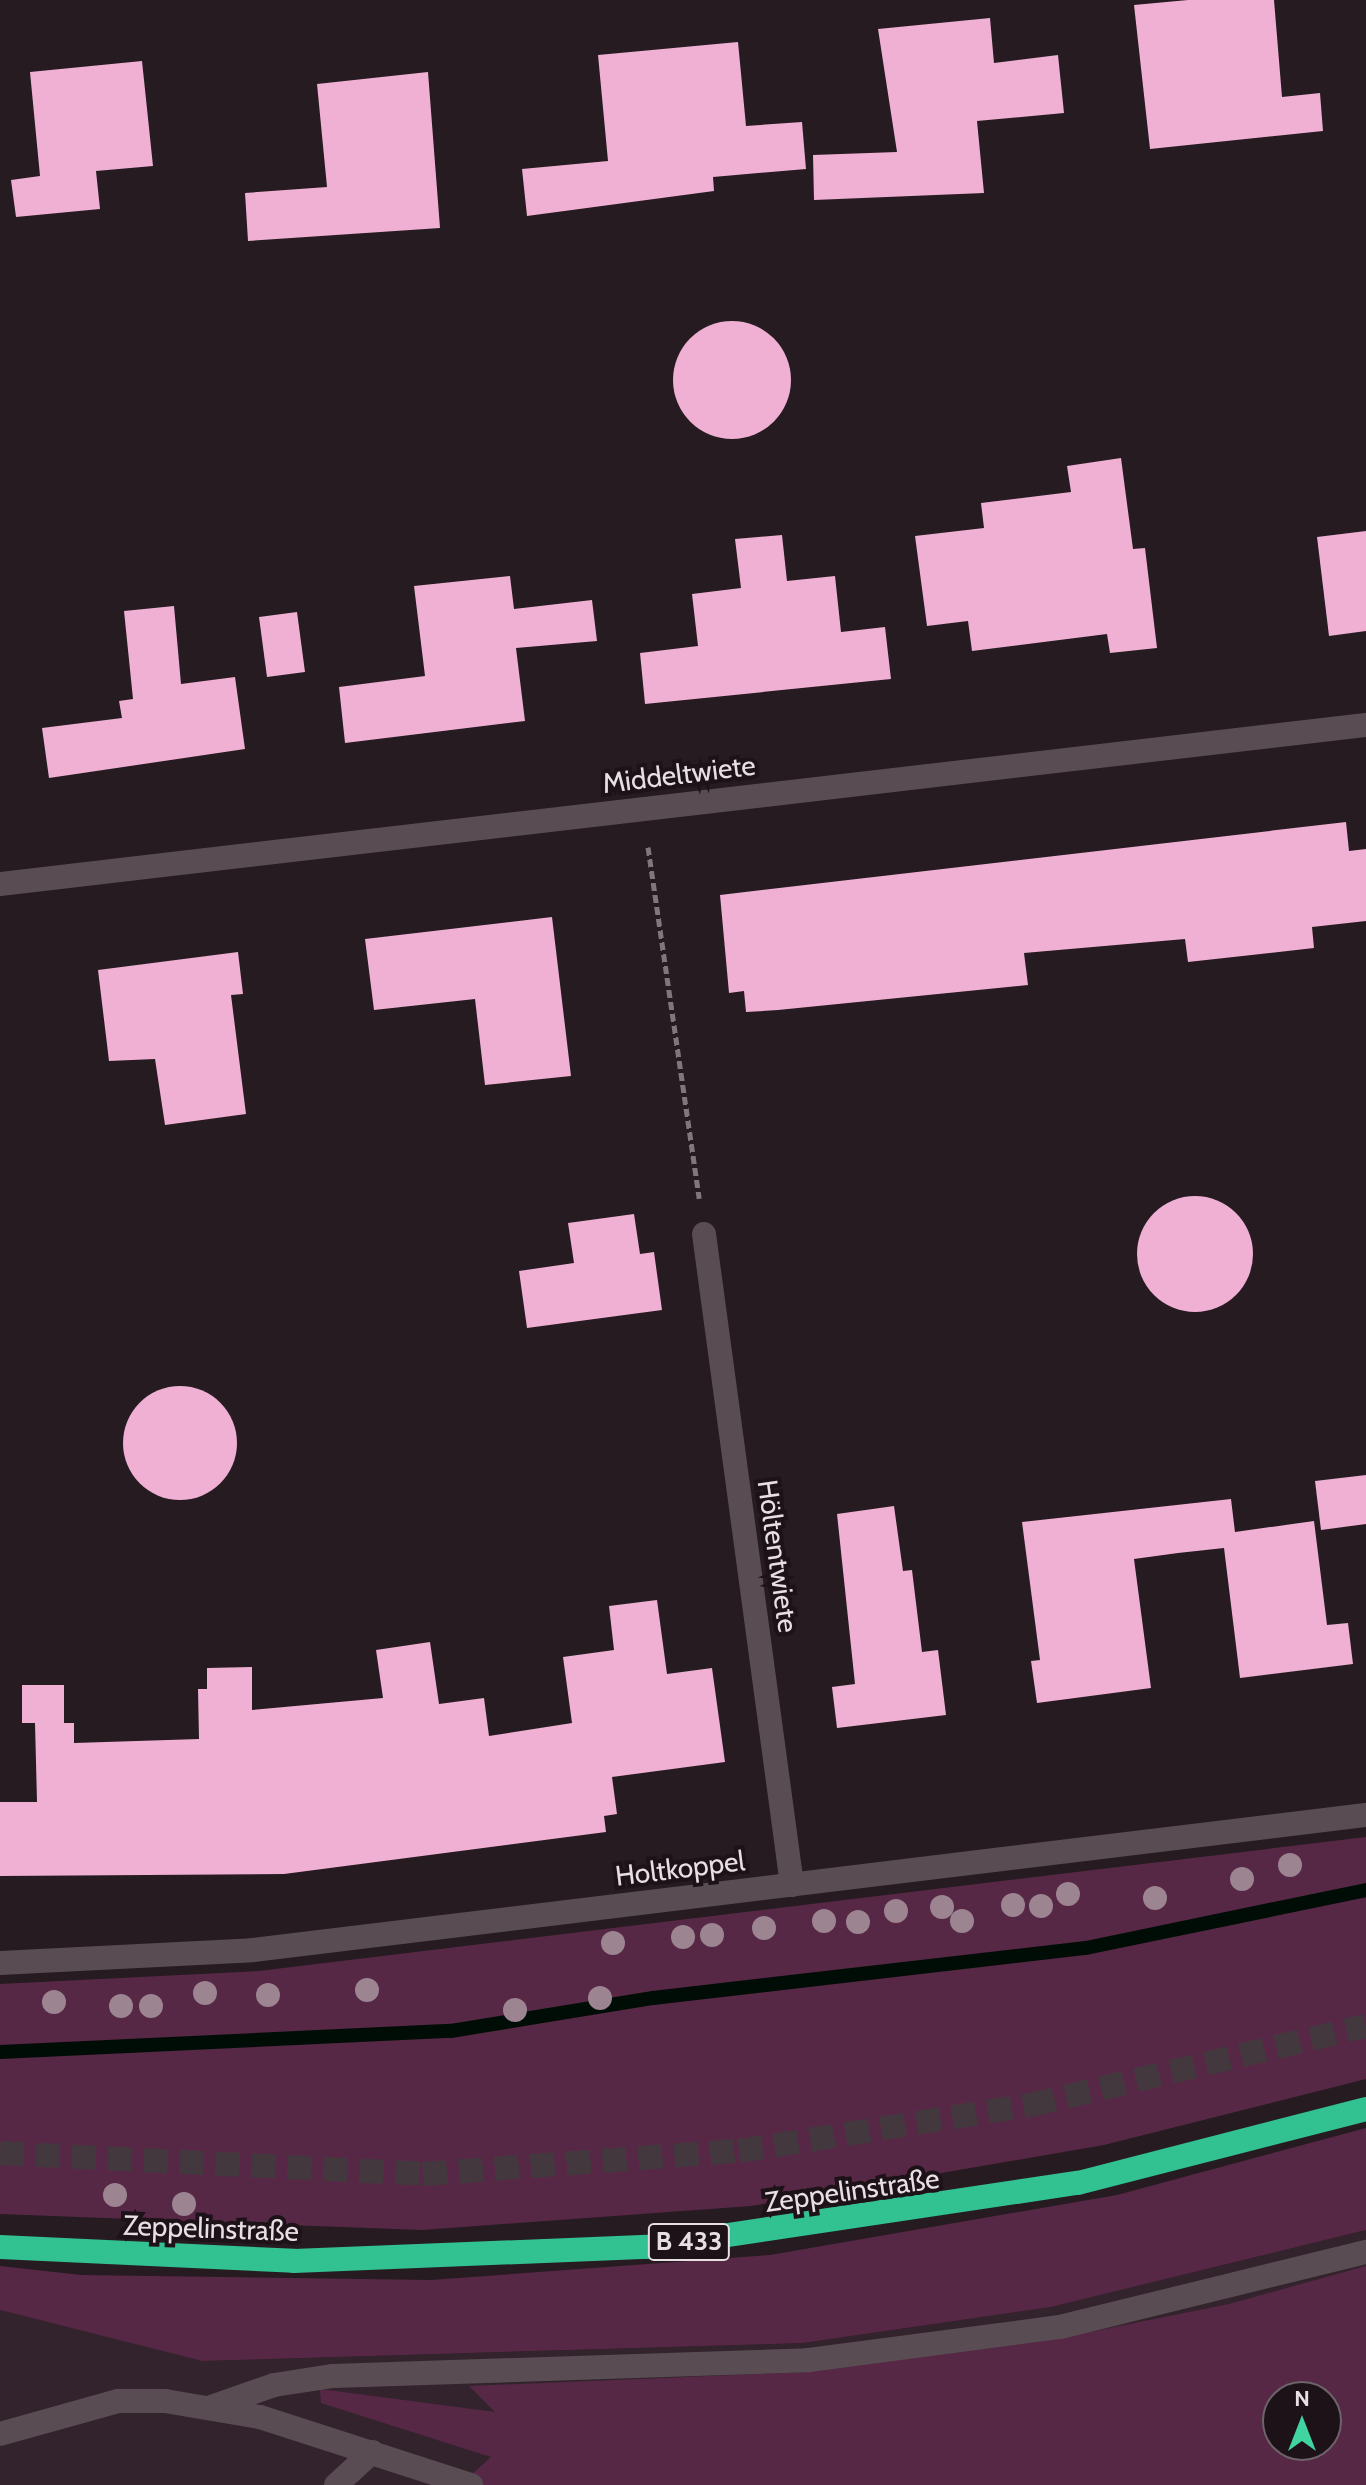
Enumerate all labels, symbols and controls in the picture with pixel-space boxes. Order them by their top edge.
street label: Middeltwiete [601,748,757,800]
street label: Höltentwiete [751,1477,805,1635]
street label: Holtkoppel [613,1843,747,1893]
street label: Zeppelinstraße [762,2161,942,2219]
street label: Zeppelinstraße [122,2208,300,2248]
road number: B 433 [647,2220,731,2264]
north arrow [1262,2381,1342,2461]
text: N [1294,2385,1310,2412]

